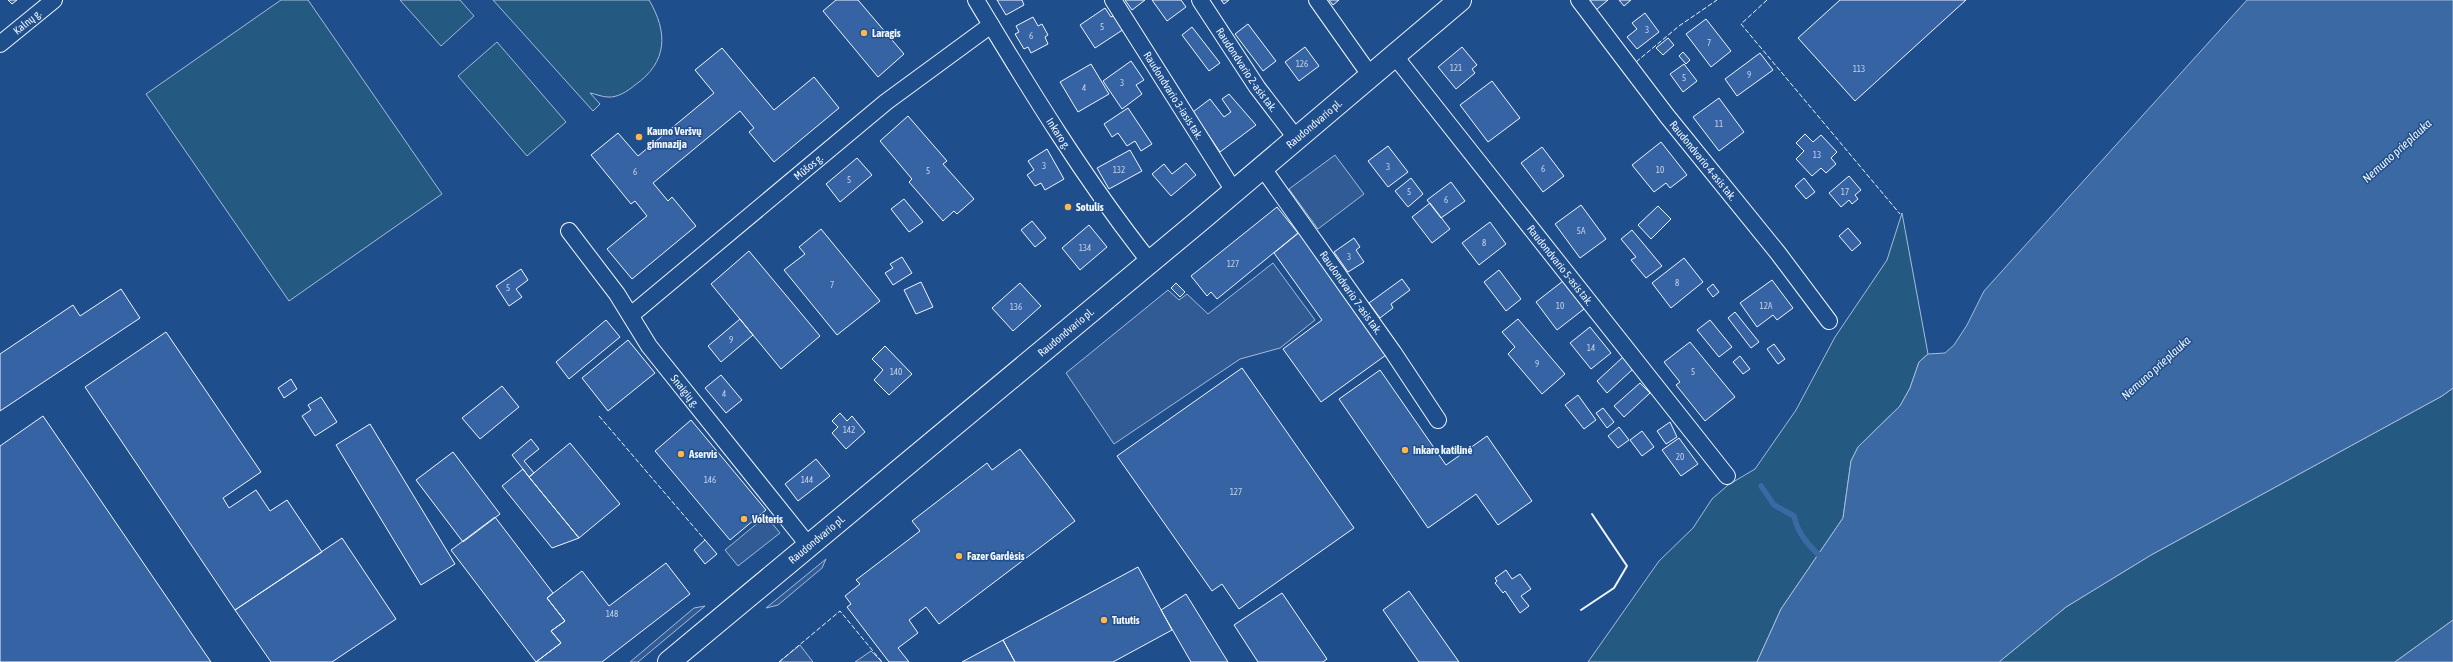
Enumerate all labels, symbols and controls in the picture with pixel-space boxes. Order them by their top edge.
street label: Kalnų g. [11,7,43,37]
house number: 5 [1100,22,1104,32]
house number: 3 [1645,25,1649,35]
street label: Raudondvario 2-asis tak. [1214,26,1280,114]
place label: Laragis [872,27,901,39]
marker: Laragis [859,28,869,38]
house number: 6 [1029,31,1033,41]
house number: 7 [1707,38,1711,48]
street label: Raudondvario 3-iasis tak. [1141,49,1206,142]
house number: 126 [1296,59,1308,69]
house number: 121 [1450,63,1462,73]
house number: 113 [1853,64,1865,74]
house number: 9 [1747,70,1751,80]
house number: 5 [1682,73,1686,83]
house number: 3 [1120,78,1124,88]
house number: 4 [1082,83,1086,93]
street label: Raudondvario pl. [1284,97,1344,151]
street label: Inkaro g. [1044,116,1073,151]
water label: Nemuno prieplauka [2360,116,2435,186]
street label: Raudondvario 4-asis tak. [1667,118,1739,203]
house number: 11 [1715,119,1723,129]
place label: Kauno Veršvų gimnazija [647,125,702,150]
marker: Kauno Veršvų gimnazija [634,132,644,142]
house number: 13 [1813,150,1821,160]
street label: Mūšos g. [791,151,825,182]
house number: 3 [1042,161,1046,171]
house number: 3 [1386,162,1390,172]
house number: 6 [1541,164,1545,174]
house number: 132 [1113,165,1125,175]
house number: 10 [1656,165,1664,175]
house number: 5 [926,166,930,176]
house number: 6 [633,167,637,177]
house number: 5 [847,175,851,185]
house number: 5 [1407,187,1411,197]
house number: 17 [1841,187,1849,197]
house number: 6 [1444,195,1448,205]
place label: Sotulis [1076,201,1104,213]
marker: Sotulis [1063,202,1073,212]
street label: Raudondvario 5-asis tak. [1525,223,1596,308]
house number: 5A [1577,226,1586,236]
house number: 8 [1482,238,1486,248]
house number: 134 [1079,243,1091,253]
street label: Raudondvario 7-asis tak. [1318,249,1384,337]
house number: 3 [1347,252,1351,262]
house number: 127 [1227,259,1239,269]
house number: 8 [1675,278,1679,288]
house number: 7 [830,280,834,290]
house number: 5 [506,283,510,293]
house number: 10 [1556,301,1564,311]
house number: 12A [1760,301,1773,311]
house number: 136 [1010,302,1022,312]
street label: Raudondvario pl. [1035,305,1096,359]
water label: Nemuno prieplauka [2119,333,2194,403]
house number: 9 [729,335,733,345]
house number: 14 [1587,343,1595,353]
house number: 9 [1535,359,1539,369]
house number: 140 [890,367,902,377]
house number: 5 [1691,367,1695,377]
street label: Snaigių g. [668,372,702,410]
house number: 4 [722,389,726,399]
house number: 142 [843,425,855,435]
place label: Inkaro katilinė [1413,444,1472,456]
marker: Inkaro katilinė [1400,445,1410,455]
place label: Aservis [688,448,718,460]
marker: Aservis [676,449,686,459]
house number: 20 [1676,452,1684,462]
house number: 146 [704,475,716,485]
house number: 144 [801,475,813,485]
house number: 127 [1230,487,1242,497]
place label: Volteris [751,513,783,525]
street label: Raudondvario pl. [786,513,847,566]
marker: Volteris [739,514,749,524]
place label: Fazer Gardėsis [967,550,1025,562]
marker: Fazer Gardėsis [954,551,964,561]
house number: 148 [606,609,618,619]
place label: Tututis [1112,614,1140,626]
marker: Tututis [1099,615,1109,625]

